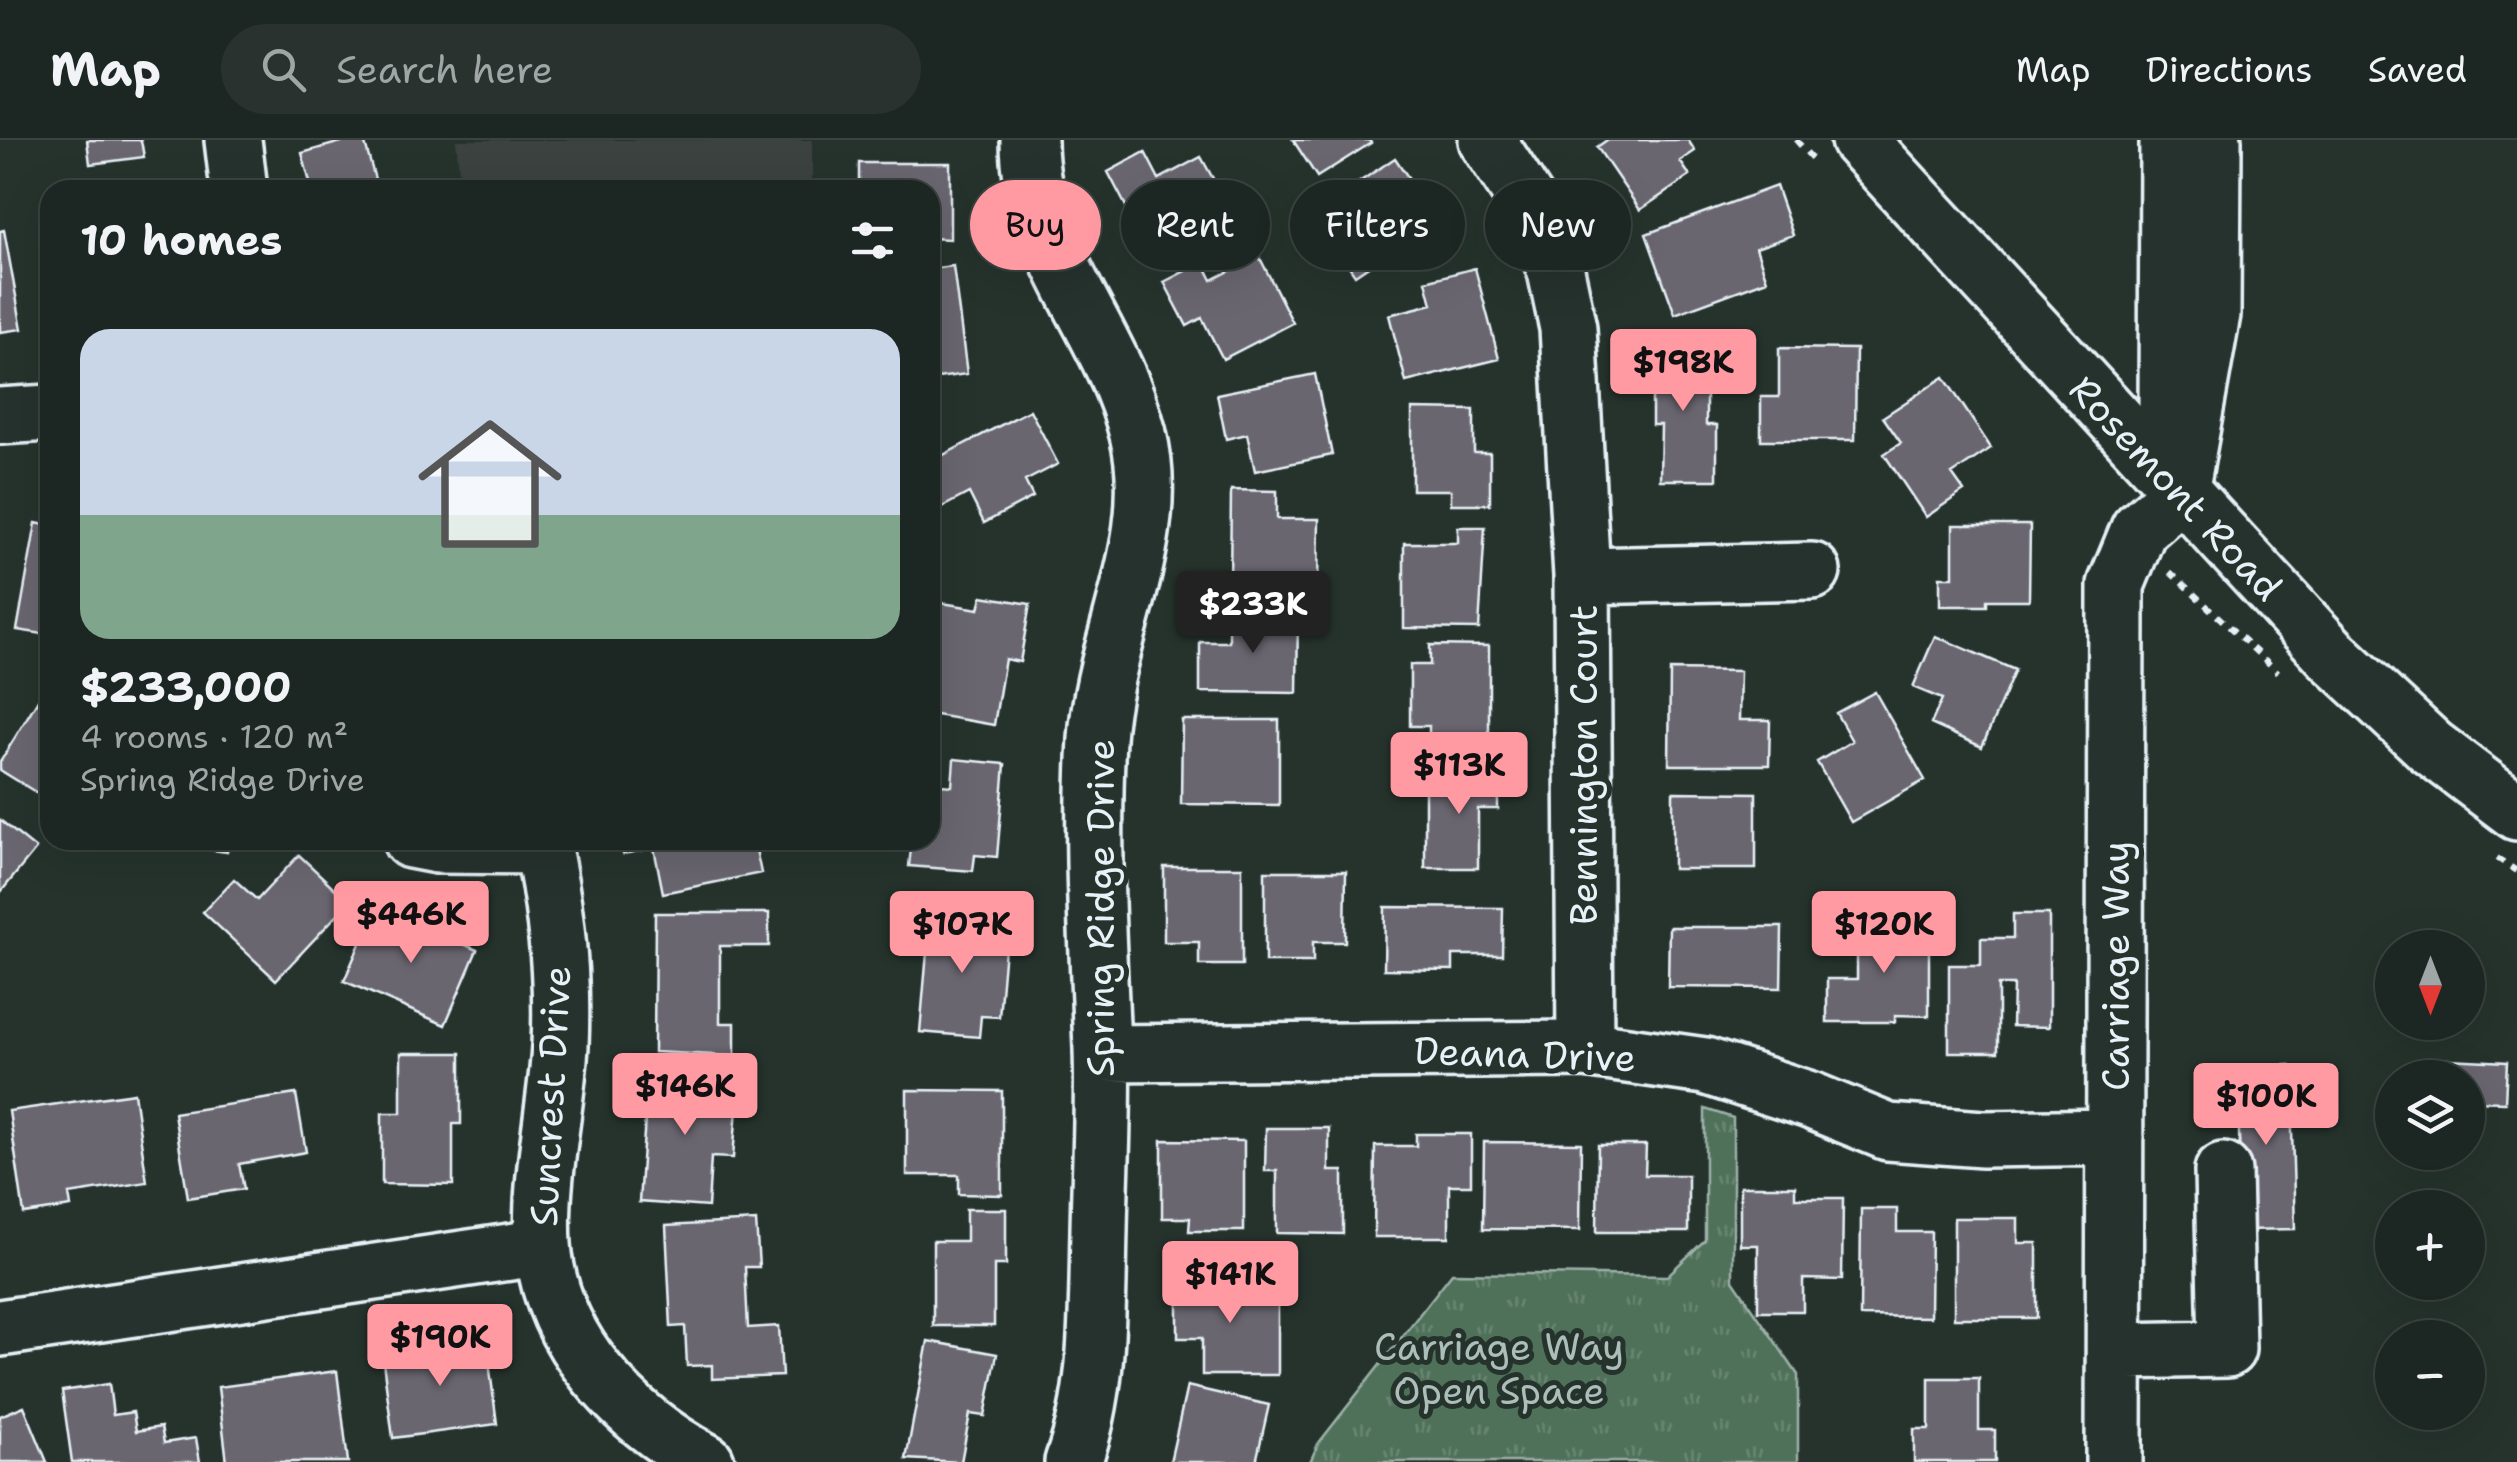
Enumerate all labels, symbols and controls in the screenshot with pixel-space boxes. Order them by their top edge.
search box [221,24,921,114]
text: Map [50,37,161,101]
icon: search [256,42,311,97]
text: Search here [336,44,553,95]
text: Map [2016,46,2091,93]
text: Directions [2146,46,2313,93]
text: Saved [2368,46,2467,93]
chip: Buy [970,180,1101,270]
chip: Rent [1121,180,1270,270]
chip: Filters [1290,180,1465,270]
chip: New [1485,180,1631,270]
text: 10 homes [80,212,282,268]
icon: filters [845,213,900,268]
pin: $198K [1613,329,1753,414]
text: $198K [1632,340,1734,383]
street label: Rosemont Road [2058,364,2294,612]
icon: home [400,394,580,574]
pin: $233K [1183,571,1323,656]
text: $233K [1198,582,1308,625]
street label: Bennington Court [1558,605,1609,925]
text: $233,000 [80,659,292,715]
text: 4 rooms · 120 m² [80,715,348,758]
pin: $113K [1389,732,1529,817]
street label: Spring Ridge Drive [1075,739,1126,1077]
text: $113K [1413,743,1505,786]
text: Spring Ridge Drive [80,758,365,801]
street label: Carriage Way [2090,841,2141,1091]
pin: $446K [341,881,481,966]
pin: $107K [892,891,1032,976]
pin: $120K [1814,891,1954,976]
text: $446K [356,892,466,935]
text: $107K [912,902,1012,945]
text: $120K [1834,902,1934,945]
north arrow [2375,930,2485,1040]
map controls [2375,930,2485,1430]
street label: Suncrest Drive [518,964,582,1228]
street label: Deana Drive [1413,1025,1637,1083]
pin: $146K [615,1053,755,1138]
button: layers [2375,1060,2485,1170]
pin: $100K [2196,1063,2336,1148]
text: $146K [634,1064,736,1107]
text: $100K [2215,1074,2317,1117]
button: + [2375,1190,2485,1300]
pin: $141K [1160,1241,1300,1326]
text: $141K [1184,1252,1276,1295]
pin: $190K [370,1304,510,1389]
text: $190K [389,1315,491,1358]
button: − [2375,1320,2485,1430]
park label: Carriage Way Open Space [1374,1321,1624,1416]

